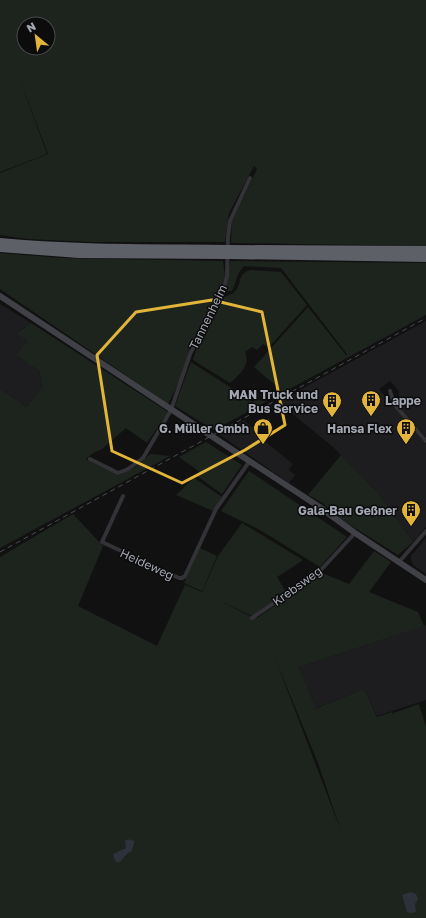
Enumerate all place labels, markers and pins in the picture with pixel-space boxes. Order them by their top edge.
place label: MAN Truck und Bus Service [229,387,318,416]
building icon: Lappe [360,389,382,417]
building icon: MAN Truck und Bus Service [321,390,343,418]
place label: Lappe [385,393,421,408]
shop icon: G. Müller Gmbh [252,417,274,445]
building icon: Hansa Flex [395,417,417,445]
place label: G. Müller Gmbh [159,421,249,436]
place label: Hansa Flex [327,421,392,436]
building icon: Gala-Bau Geßner [400,499,422,527]
place label: Gala-Bau Geßner [298,503,397,518]

